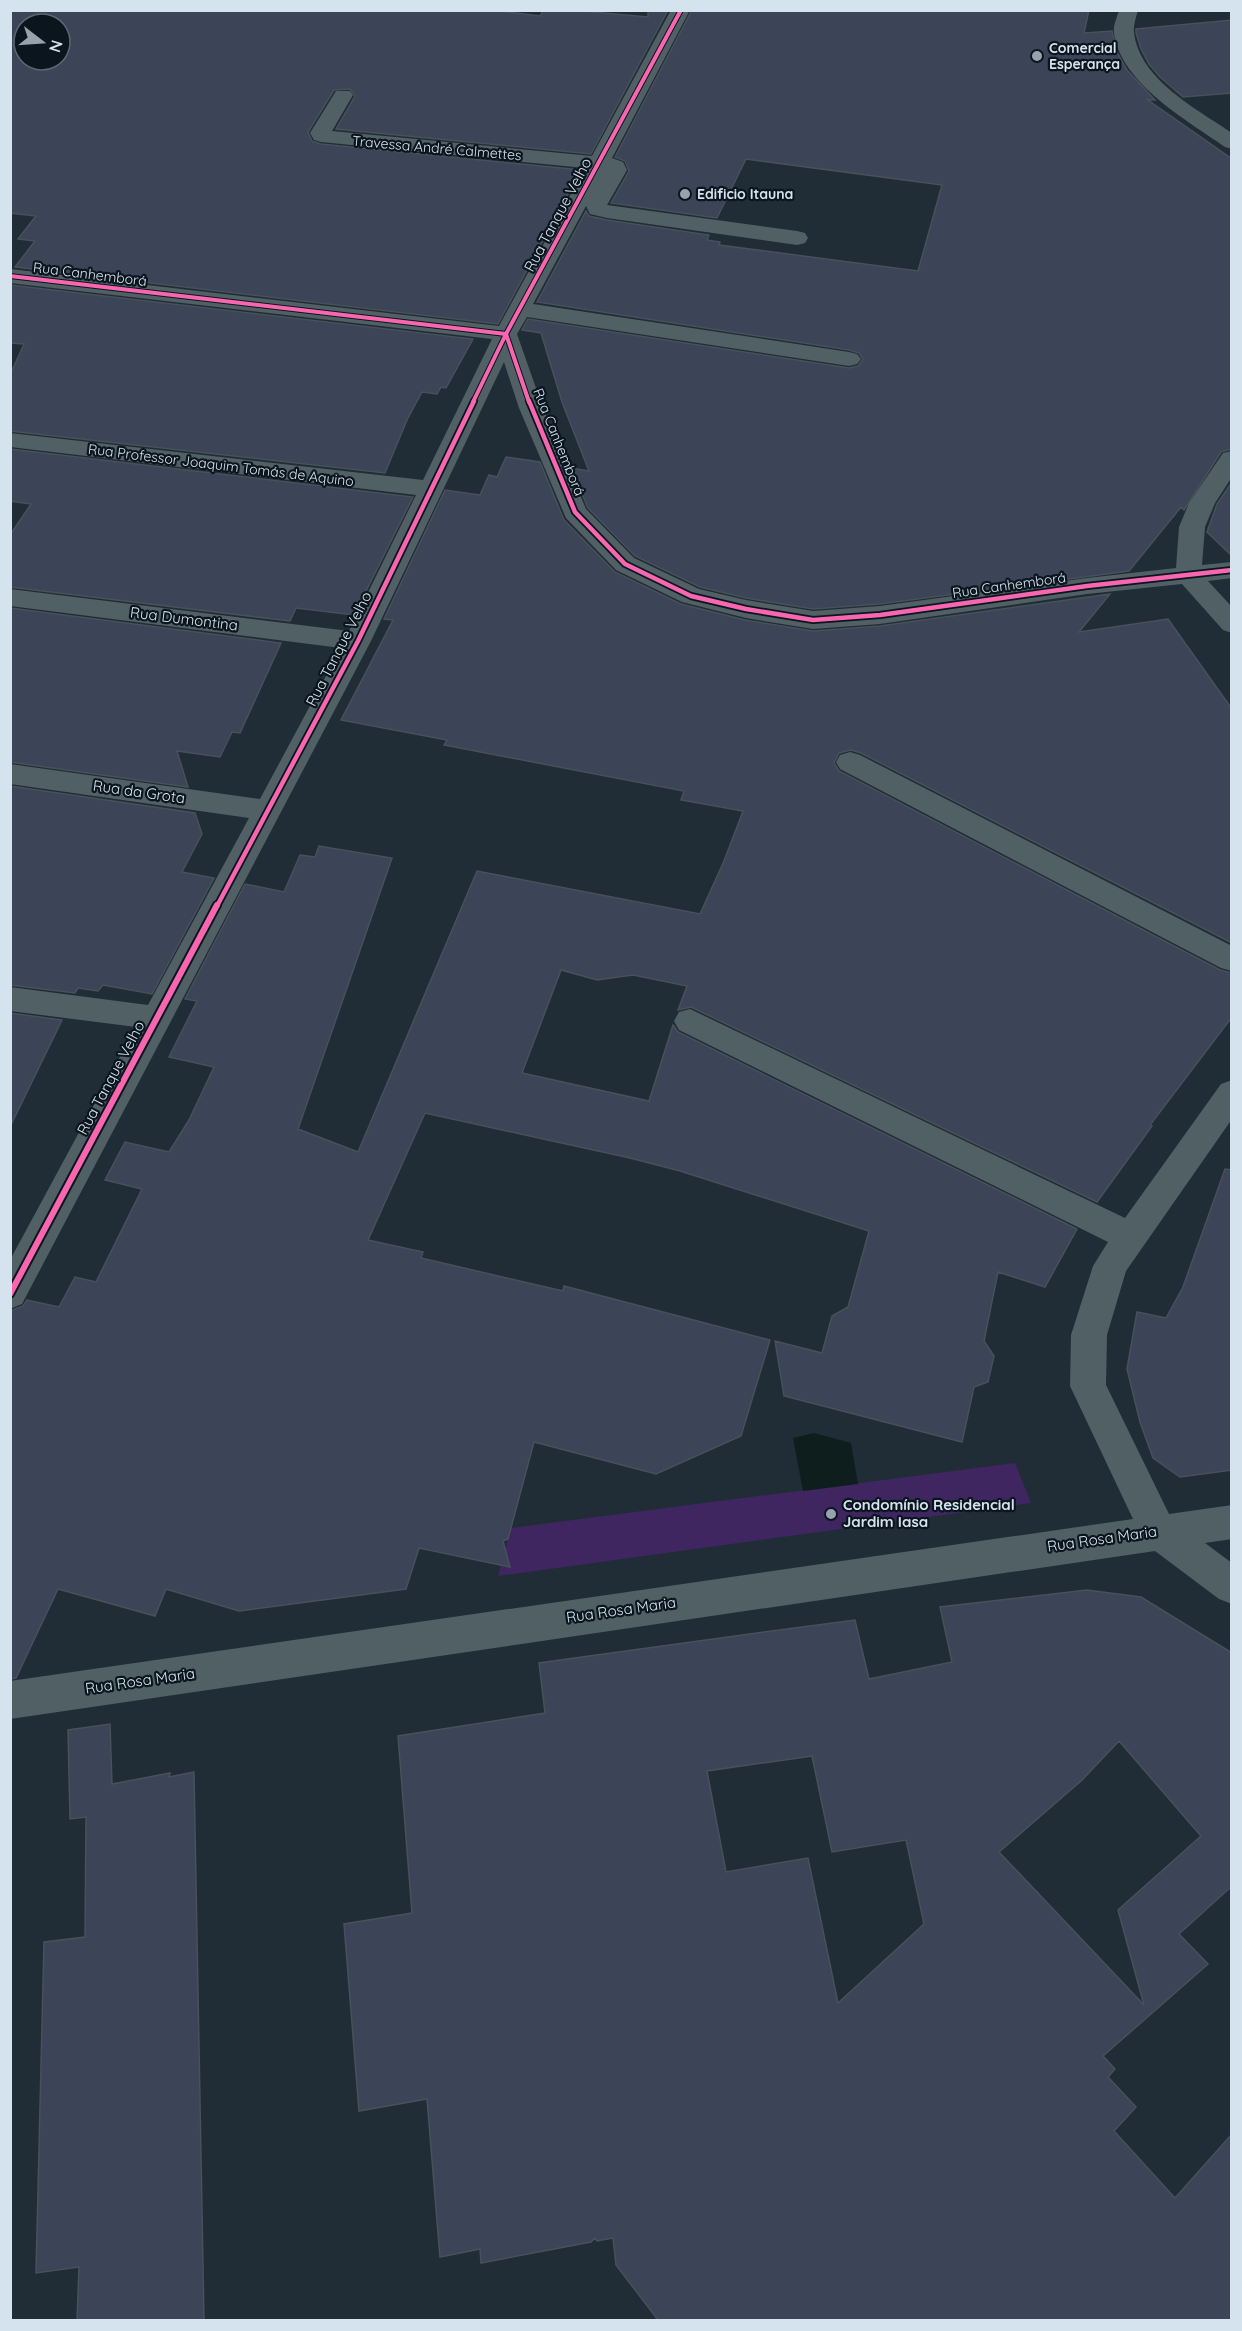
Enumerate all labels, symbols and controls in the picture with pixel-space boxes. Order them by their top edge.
north arrow [12,12,72,72]
text: N [45,38,68,55]
place label: Comercial Esperança [1049,39,1120,73]
marker: Comercial Esperança [1030,49,1044,63]
street label: Travessa André Calmettes [352,132,522,164]
street label: Rua Tanque Velho [520,155,596,275]
place label: Edificio Itauna [697,185,793,203]
marker: Edificio Itauna [678,187,692,201]
street label: Rua Canhemborá [32,258,148,290]
street label: Rua Canhemborá [529,386,589,498]
street label: Rua Professor Joaquim Tomás de Aquino [87,440,355,490]
street label: Rua Canhemborá [951,568,1067,602]
street label: Rua Tanque Velho [301,588,376,709]
street label: Rua Dumontina [129,602,239,635]
street label: Rua da Grota [92,776,186,807]
street label: Rua Tanque Velho [73,1018,149,1138]
place label: Condomínio Residencial Jardim Iasa [843,1495,1015,1531]
marker: Condomínio Residencial Jardim Iasa [824,1507,838,1521]
street label: Rua Rosa Maria [1046,1521,1158,1556]
street label: Rua Rosa Maria [565,1592,677,1627]
street label: Rua Rosa Maria [84,1663,196,1698]

